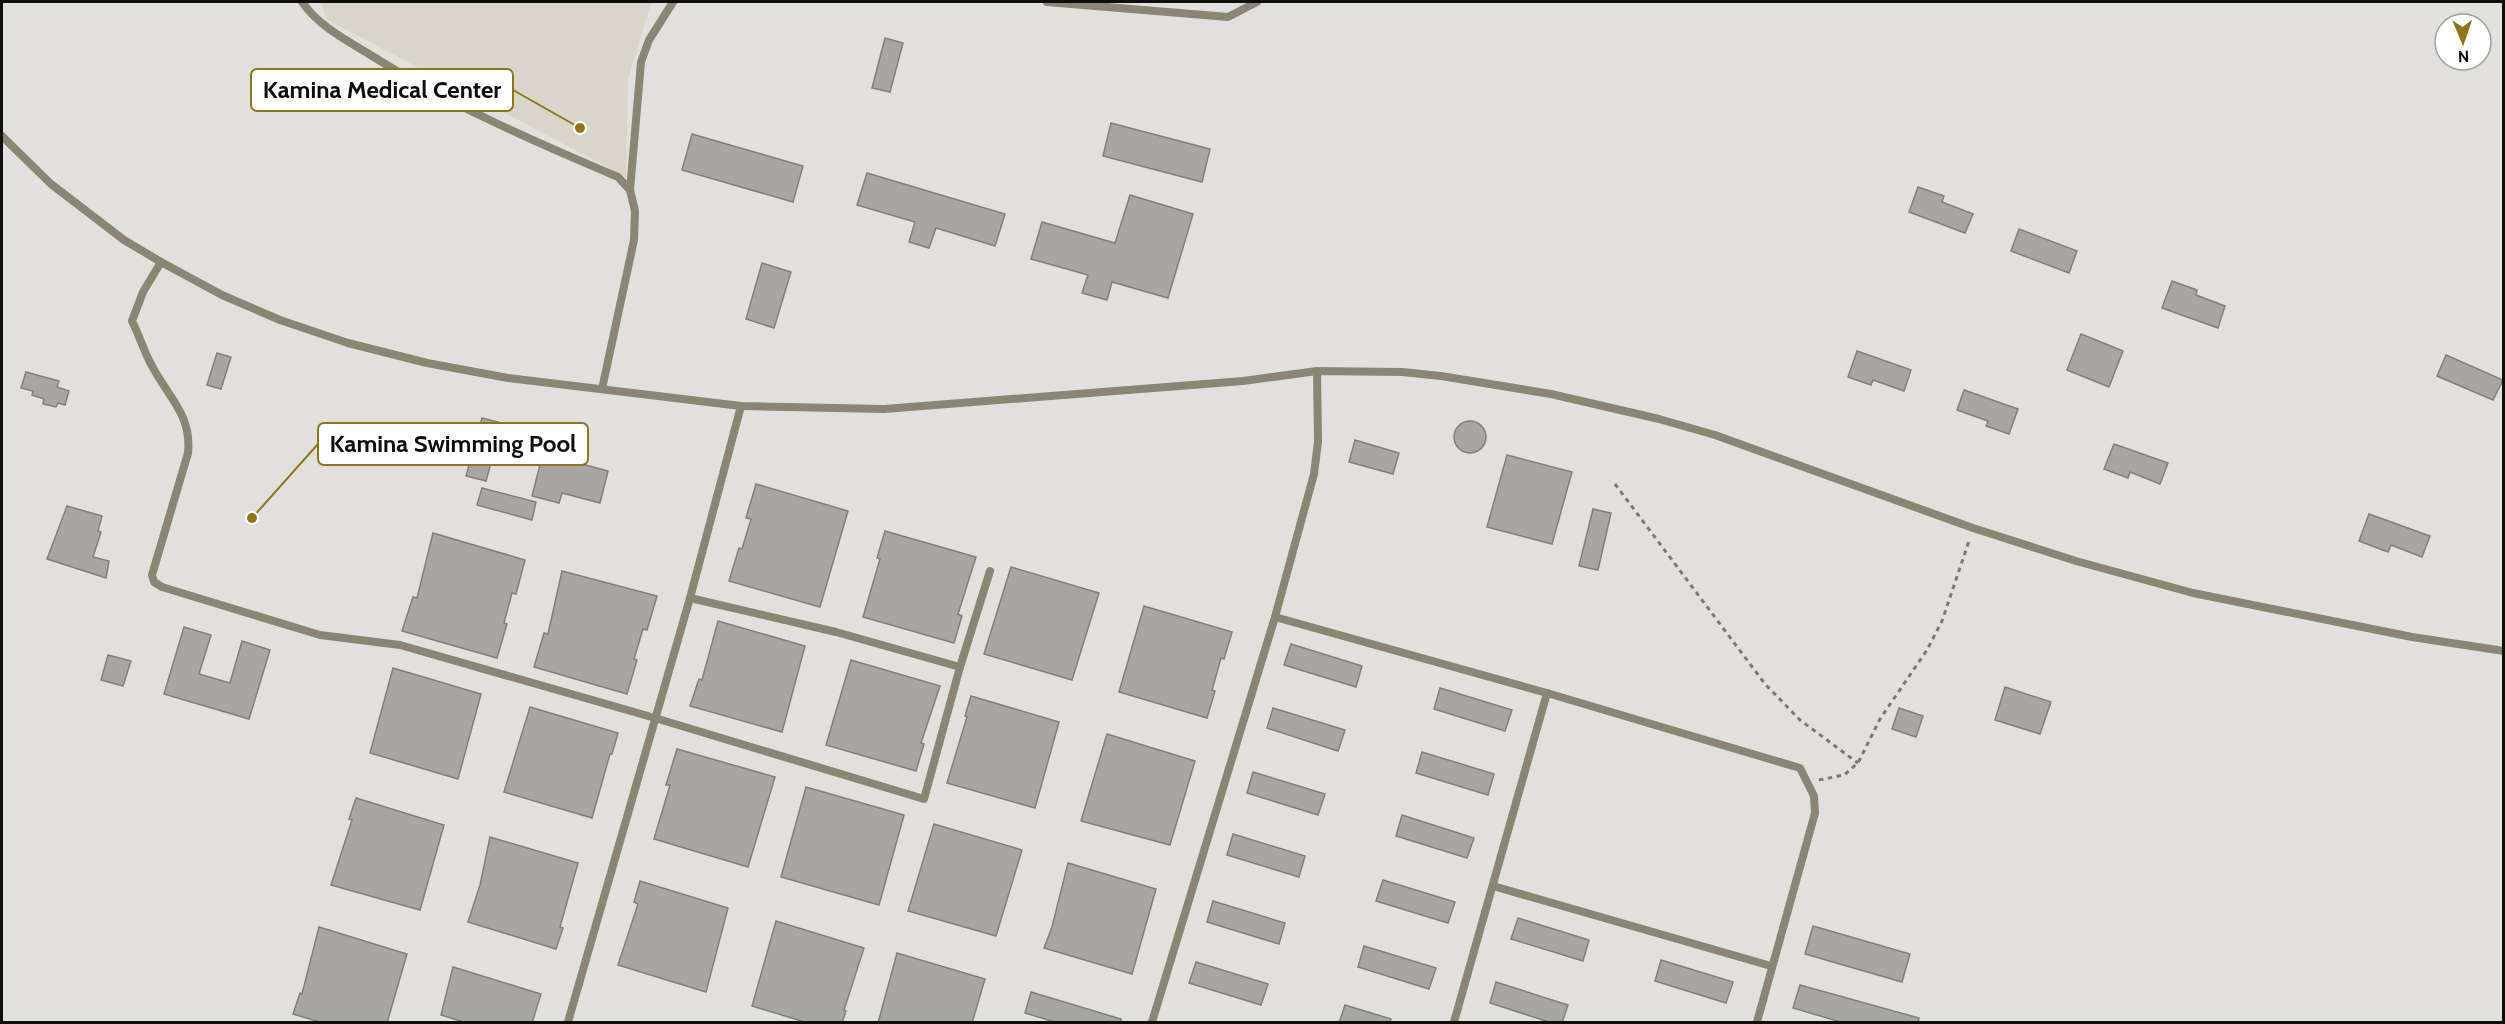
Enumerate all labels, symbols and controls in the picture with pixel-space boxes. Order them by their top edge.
north arrow [2433,12,2493,72]
text: N [2458,47,2469,66]
callout: Kamina Medical Center [251,69,513,111]
text: Kamina Medical Center [263,75,501,104]
callout: Kamina Swimming Pool [318,423,588,465]
text: Kamina Swimming Pool [330,429,576,458]

